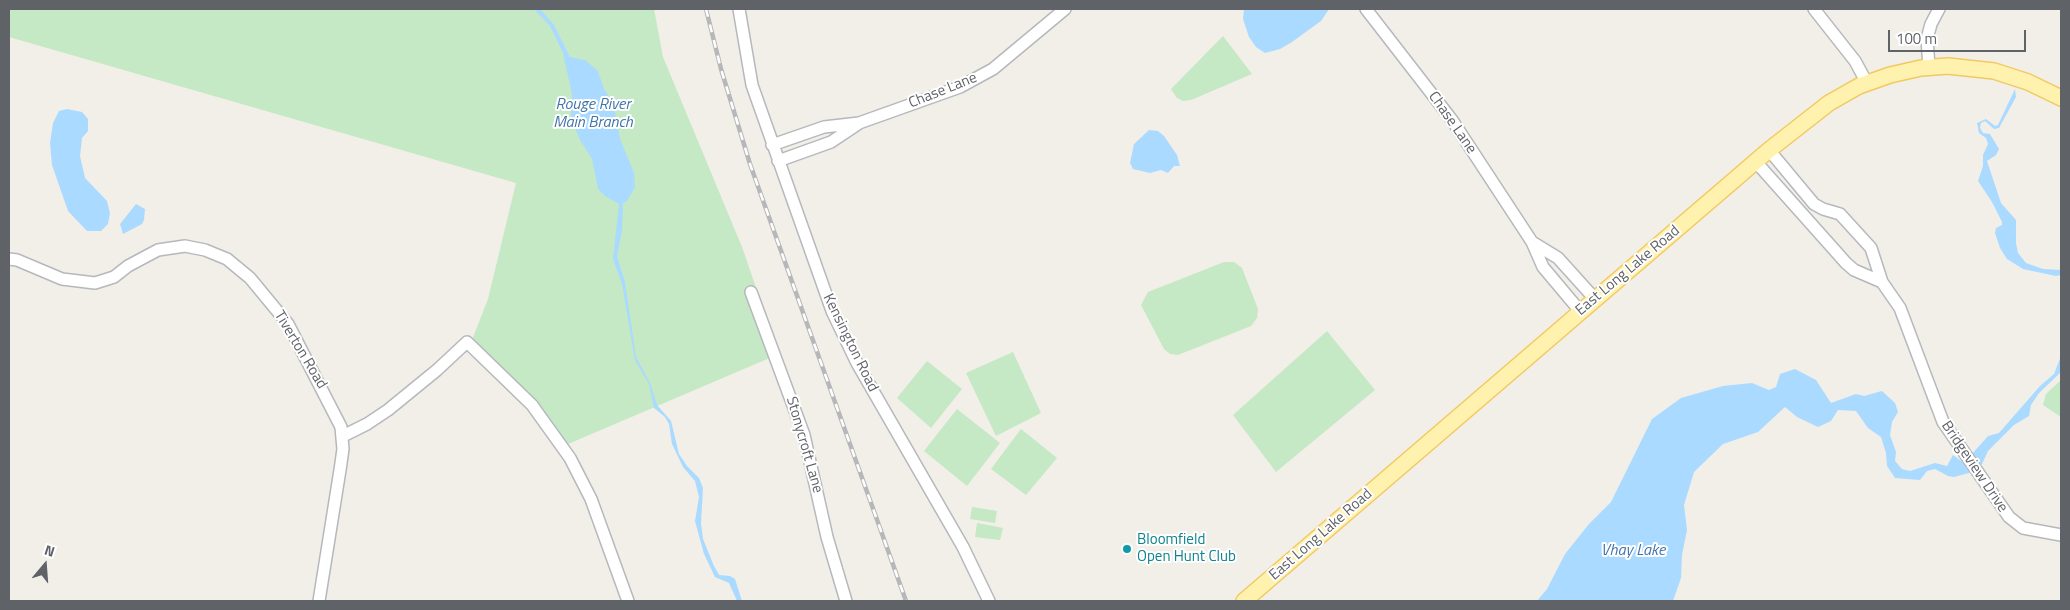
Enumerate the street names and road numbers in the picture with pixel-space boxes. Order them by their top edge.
street label: Chase Lane [906,69,980,113]
street label: Chase Lane [1424,88,1480,158]
street label: East Long Lake Road [1572,222,1684,320]
street label: Kensington Road [818,291,882,395]
street label: Tiverton Road [270,308,330,392]
street label: Stonycroft Lane [782,395,826,495]
street label: Bridgeview Drive [1937,418,2011,516]
street label: East Long Lake Road [1266,485,1376,585]

